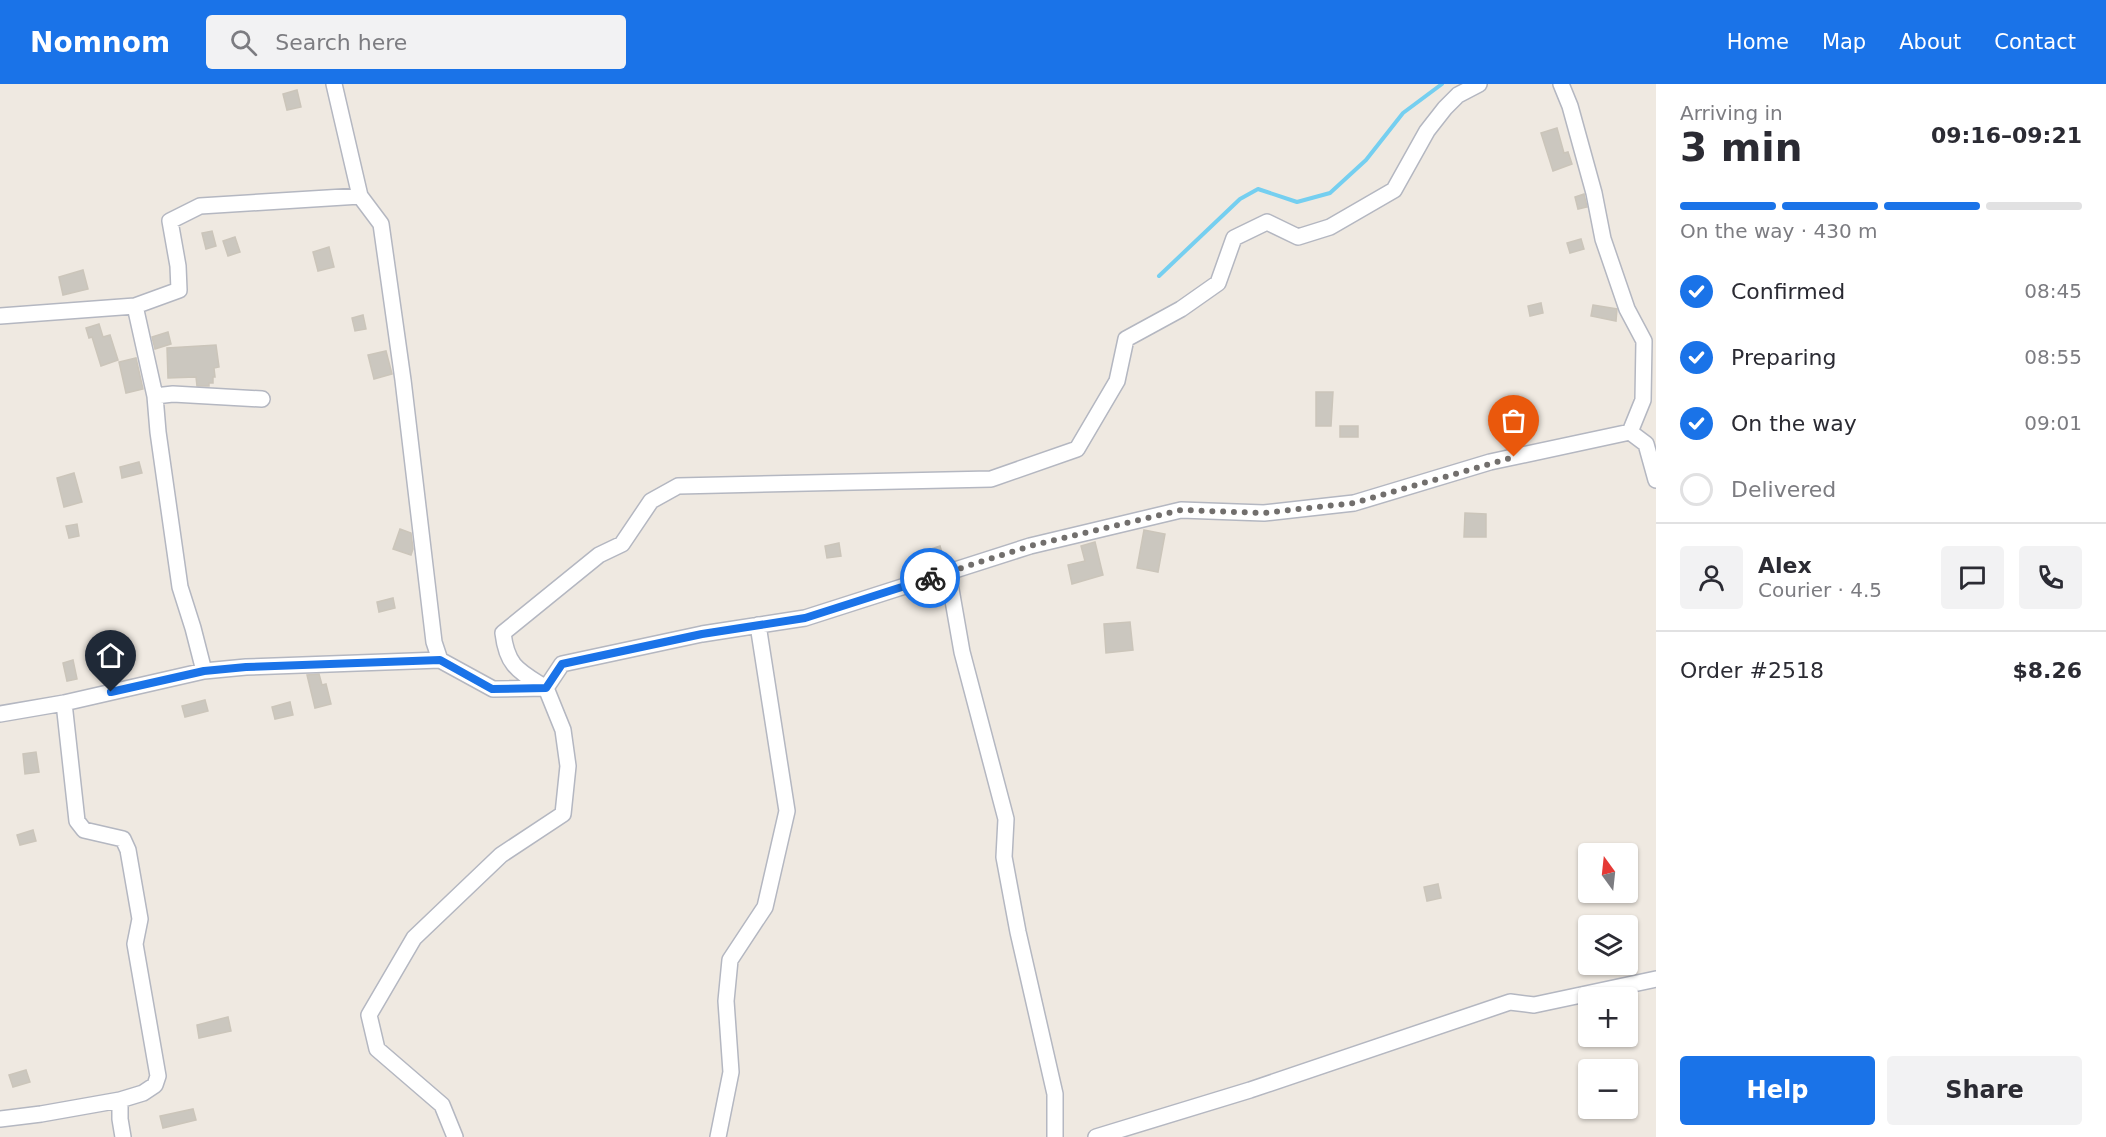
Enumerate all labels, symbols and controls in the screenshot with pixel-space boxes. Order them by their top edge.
search box [206,15,626,69]
text: Nomnom [30,26,170,59]
icon: search [227,26,260,59]
text: Search here [275,30,407,55]
text: Home [1727,30,1789,54]
text: Map [1822,30,1866,54]
text: About [1899,30,1961,54]
text: Contact [1994,30,2076,54]
text: Arriving in [1680,101,1783,125]
text: 09:16–09:21 [1931,123,2082,148]
text: 3 min [1680,125,1802,170]
text: On the way · 430 m [1680,219,1878,243]
icon: check [1680,275,1713,308]
text: Confirmed [1731,279,1845,304]
text: 08:45 [2024,279,2082,303]
icon: check [1680,341,1713,374]
text: Preparing [1731,345,1837,370]
text: 08:55 [2024,345,2082,369]
pin [1488,395,1539,457]
icon: bag [1497,404,1530,437]
icon: check [1680,407,1713,440]
text: On the way [1731,411,1857,436]
text: 09:01 [2024,411,2082,435]
text: Delivered [1731,477,1836,502]
button: person [1680,546,1743,609]
button: chat [1941,546,2004,609]
button: phone [2019,546,2082,609]
courier [900,548,960,608]
text: Alex [1758,553,1812,578]
icon: bike [914,562,947,595]
text: Courier · 4.5 [1758,578,1882,602]
pin [85,630,136,692]
icon: home [94,639,127,672]
text: Order #2518 [1680,658,1824,683]
text: $8.26 [2012,658,2082,683]
north arrow [1578,843,1638,903]
map controls [1578,843,1638,1119]
button: layers [1578,915,1638,975]
button: + [1578,987,1638,1047]
button: Help [1680,1056,1875,1125]
button: Share [1887,1056,2082,1125]
button: − [1578,1059,1638,1119]

